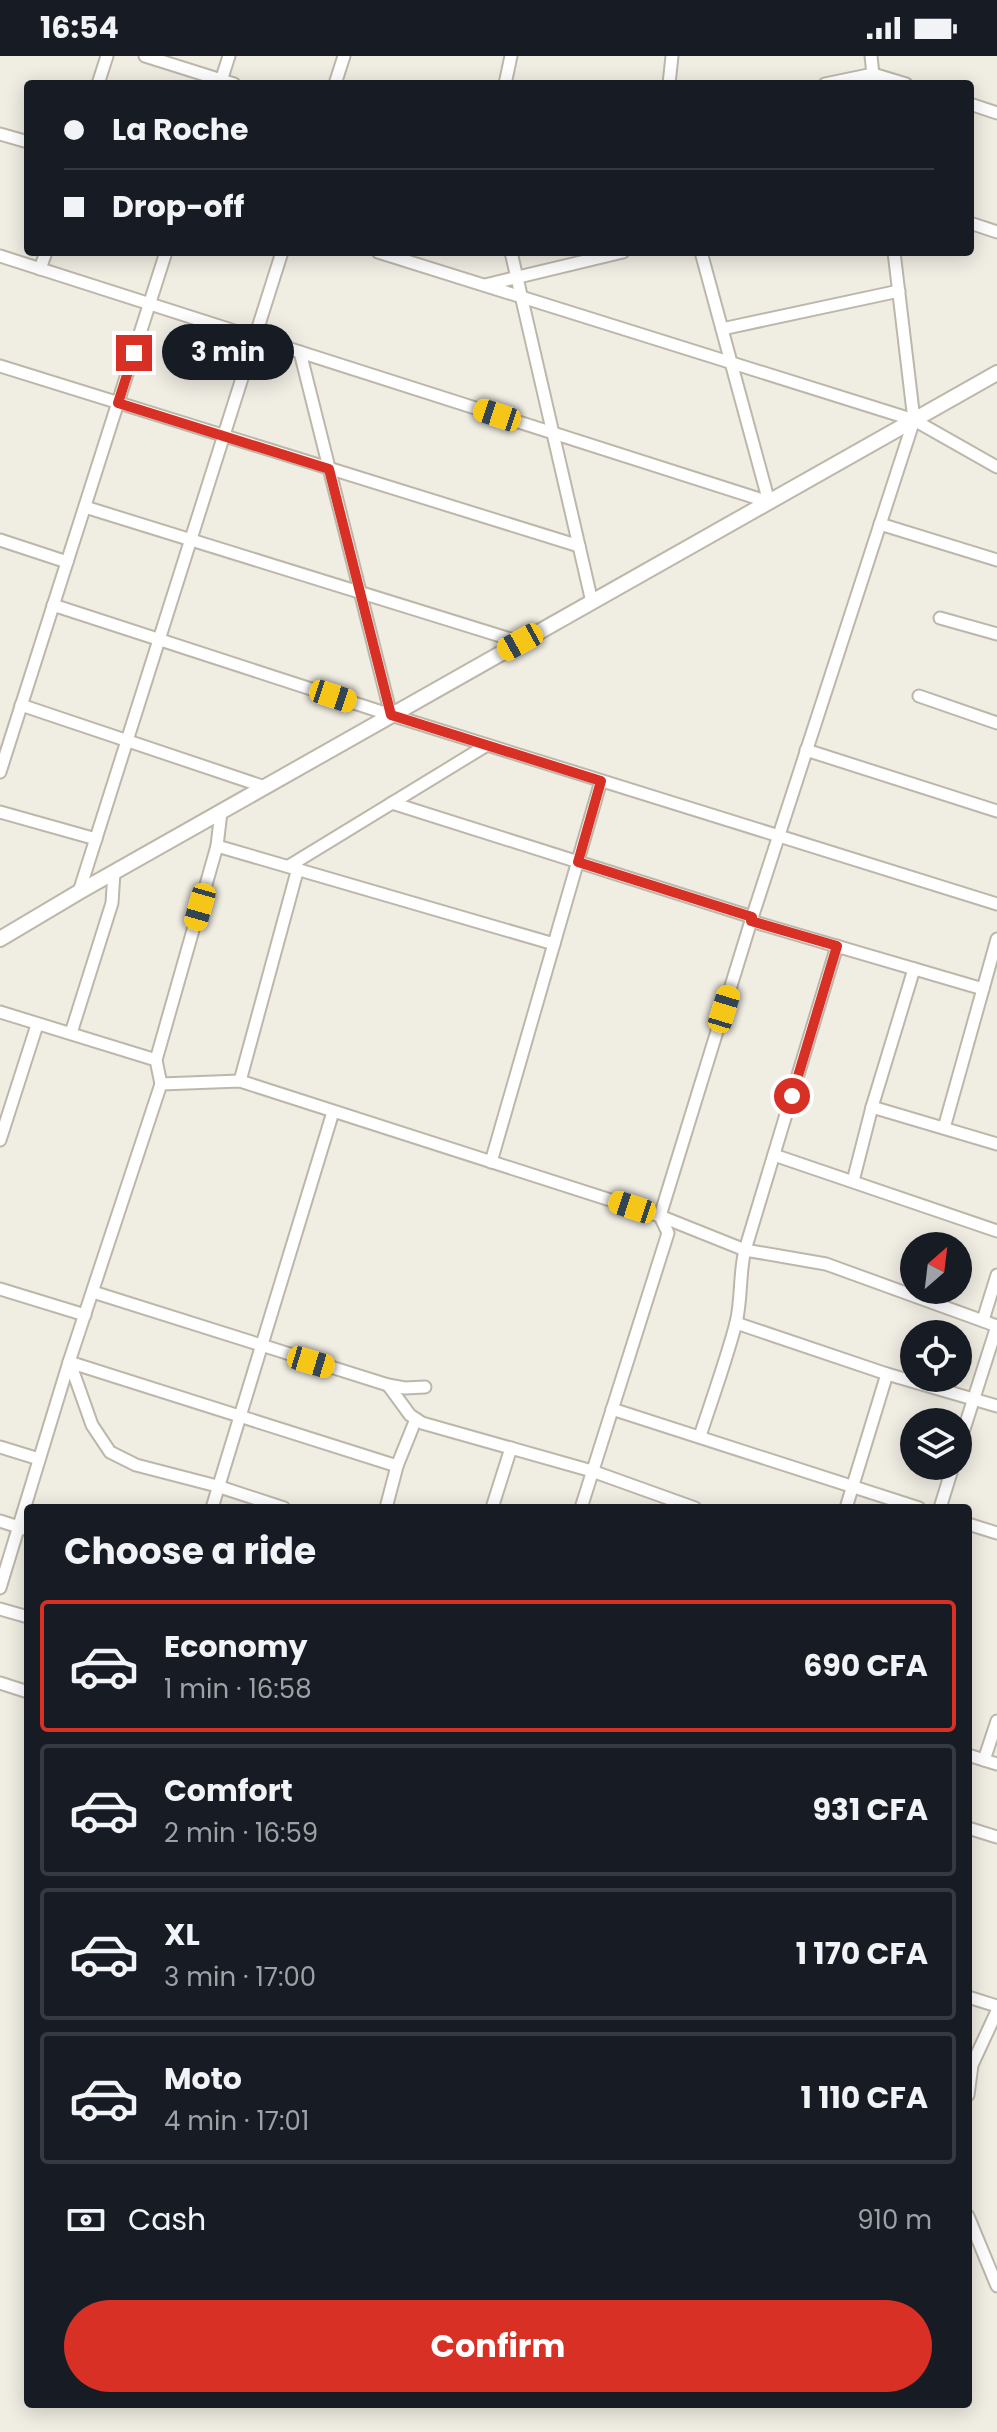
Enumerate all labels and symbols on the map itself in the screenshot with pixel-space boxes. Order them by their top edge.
callout: 3 min [162,325,294,381]
route end [116,335,152,371]
car [470,396,524,434]
car [493,620,547,664]
car [306,677,360,715]
car [182,881,218,933]
car [706,983,742,1035]
route start [774,1078,810,1114]
car [605,1188,659,1226]
north arrow [900,1232,972,1304]
car [285,1344,337,1380]

